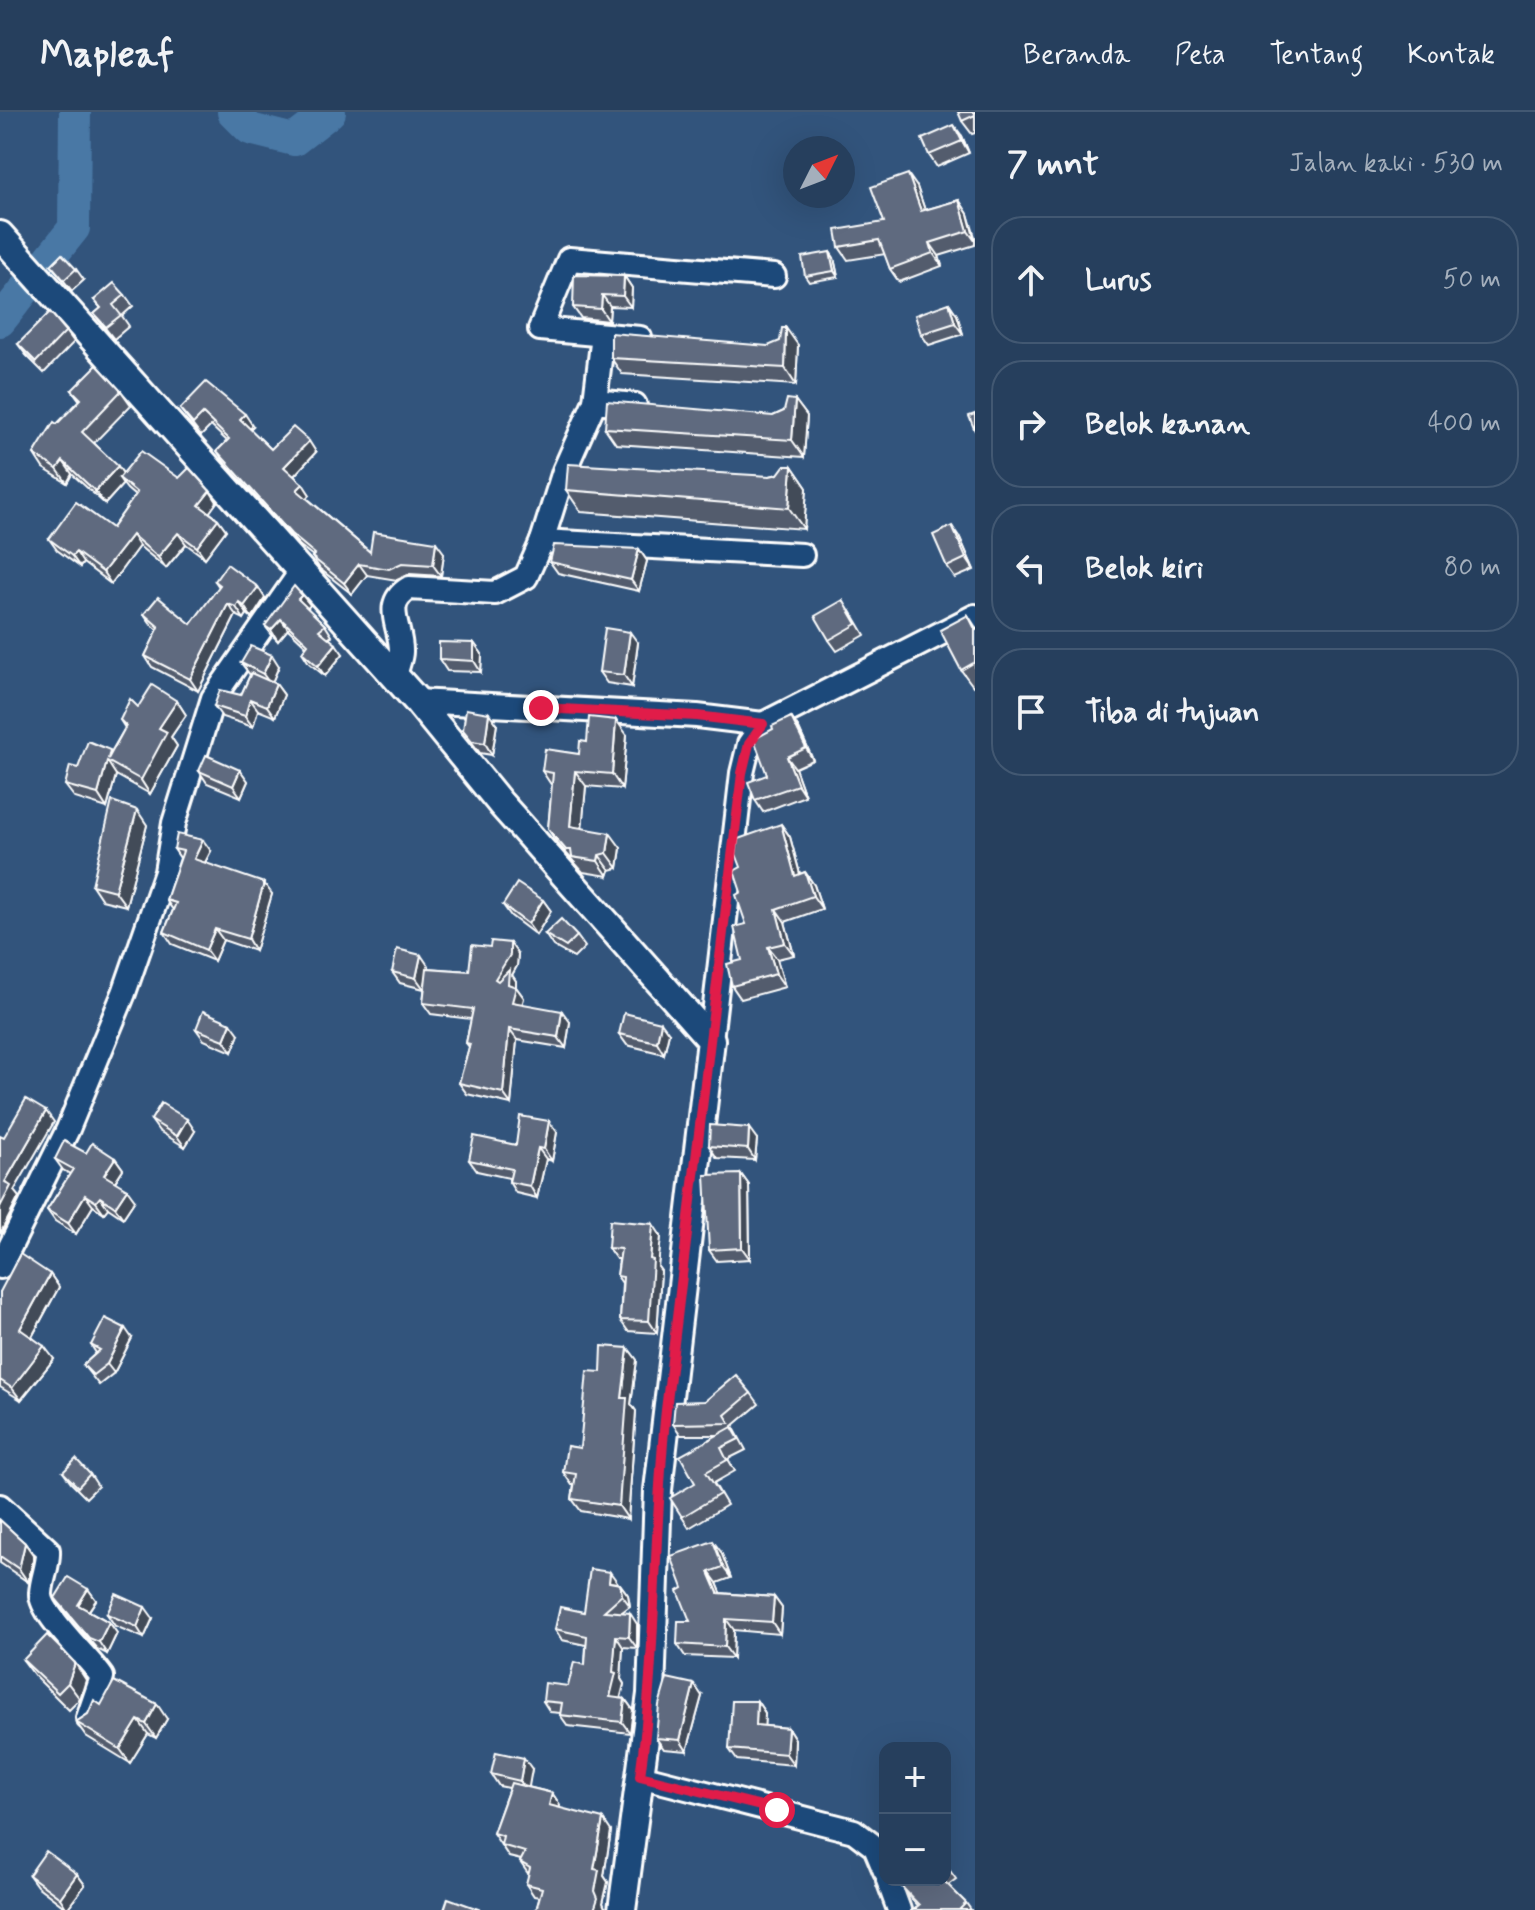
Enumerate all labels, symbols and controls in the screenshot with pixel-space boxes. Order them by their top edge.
text: Mapleaf [40,31,174,80]
text: Beranda [1023,37,1130,74]
text: Peta [1174,37,1226,74]
text: Tentang [1270,37,1363,74]
text: Kontak [1407,37,1495,74]
north arrow [783,136,855,208]
text: 7 mnt [1007,142,1099,187]
text: Jalan kaki · 530 m [1289,147,1503,181]
icon: ahead [1009,258,1053,302]
text: Lurus [1085,261,1152,300]
text: 50 m [1443,263,1501,297]
icon: right [1009,402,1053,446]
text: Belok kanan [1085,405,1250,444]
text: 400 m [1428,407,1501,441]
icon: left [1009,546,1053,590]
text: Belok kiri [1085,549,1203,588]
text: 80 m [1444,551,1501,585]
route end [523,690,559,726]
icon: arrive [1009,690,1053,734]
text: Tiba di tujuan [1085,693,1260,732]
map controls [879,1742,951,1886]
button: + [879,1742,951,1814]
route start [759,1792,795,1828]
button: − [879,1814,951,1886]

